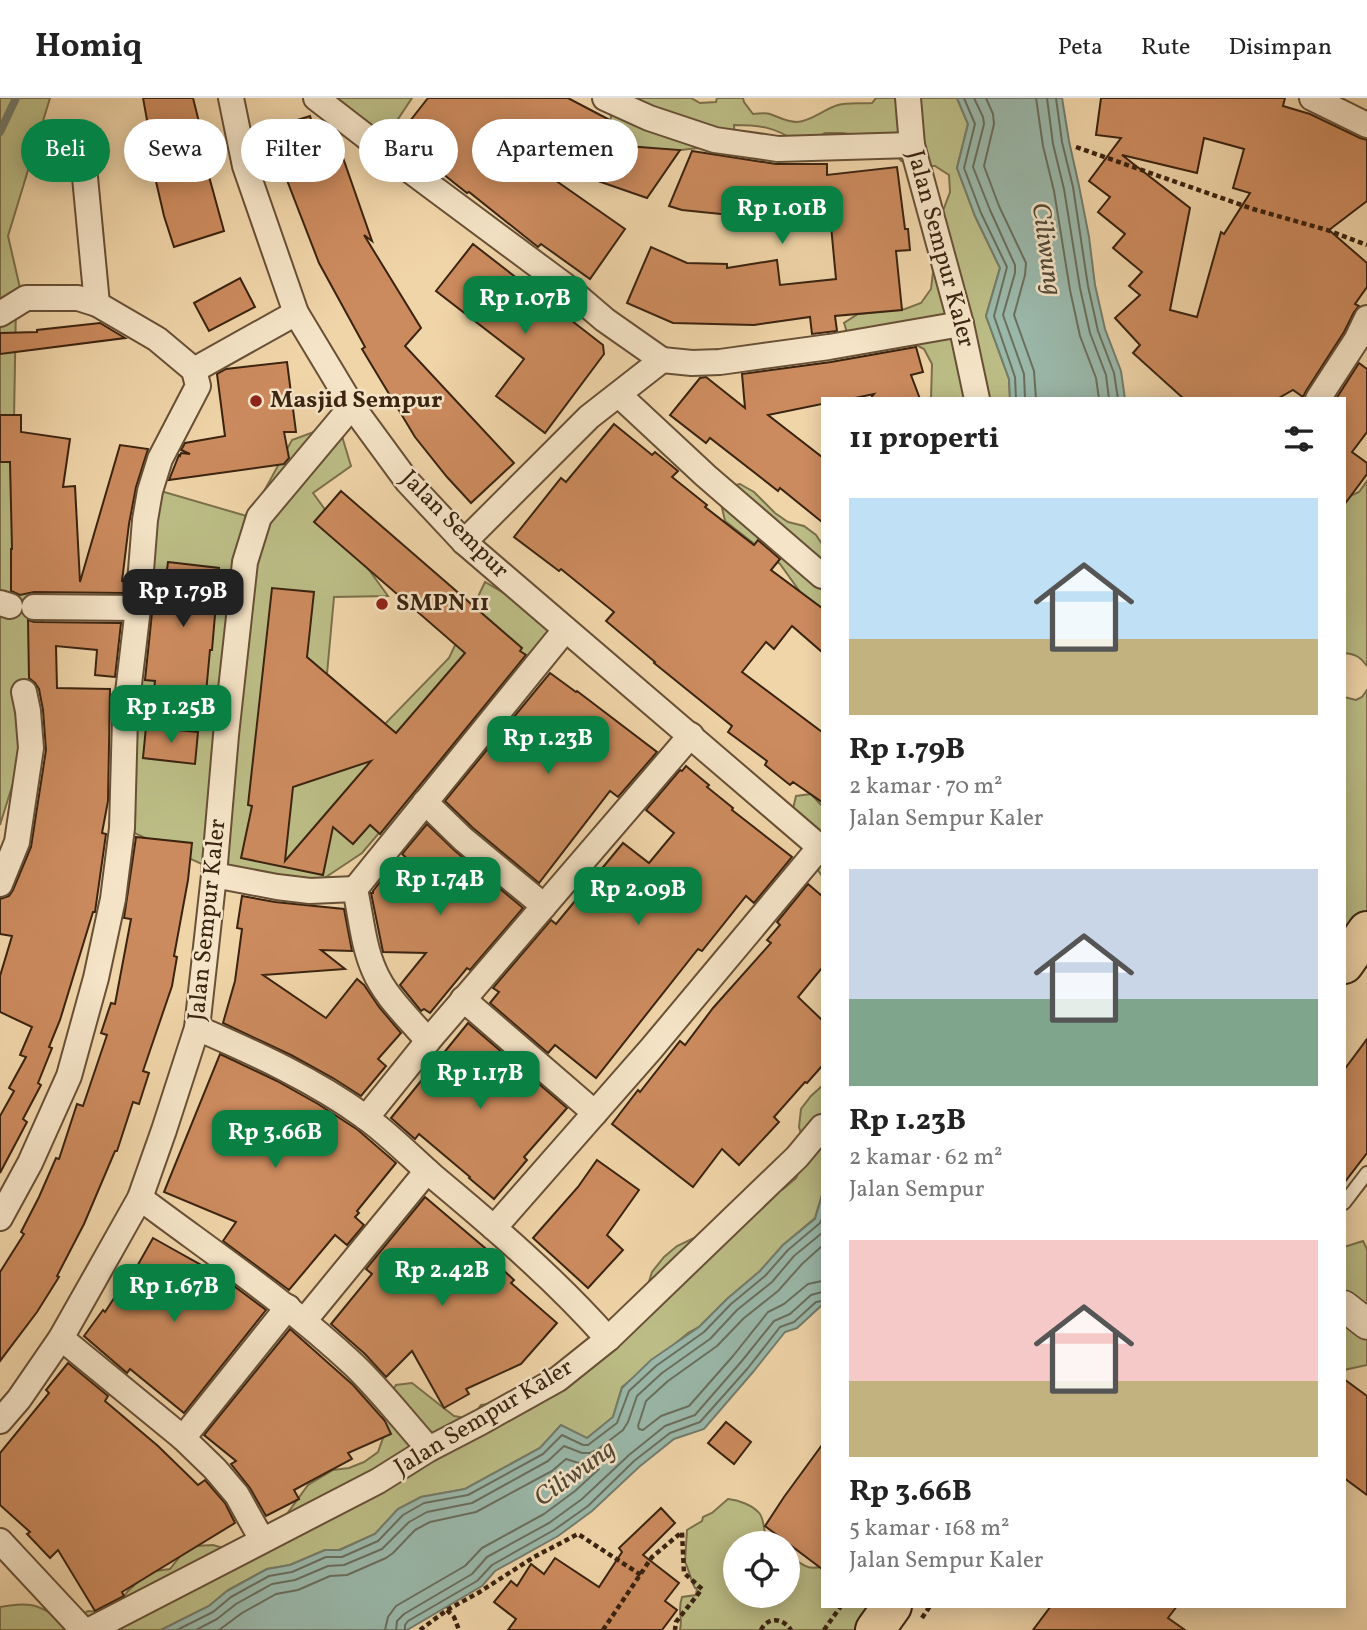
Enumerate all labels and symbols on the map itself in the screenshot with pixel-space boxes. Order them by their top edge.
street label: Jalan Sempur Kaler [897,147,983,351]
pin: Rp 1.01B [710,186,854,246]
water label: Ciliwung [1022,200,1070,298]
pin: Rp 1.07B [453,276,597,336]
place label: Masjid Sempur [270,384,442,418]
marker: Masjid Sempur [248,393,264,409]
street label: Jalan Sempur [392,463,516,587]
pin: Rp 1.79B [111,570,255,629]
place label: SMPN 11 [396,587,489,621]
marker: SMPN 11 [374,596,390,612]
pin: Rp 1.25B [99,686,243,745]
pin: Rp 1.23B [476,716,620,776]
street label: Jalan Sempur Kaler [180,817,236,1023]
pin: Rp 1.74B [368,858,512,917]
pin: Rp 2.09B [566,868,710,927]
pin: Rp 1.17B [408,1052,552,1111]
pin: Rp 3.66B [203,1110,347,1170]
pin: Rp 2.42B [370,1248,514,1308]
pin: Rp 1.67B [102,1264,246,1324]
street label: Jalan Sempur Kaler [388,1351,580,1485]
water label: Ciliwung [527,1432,623,1516]

